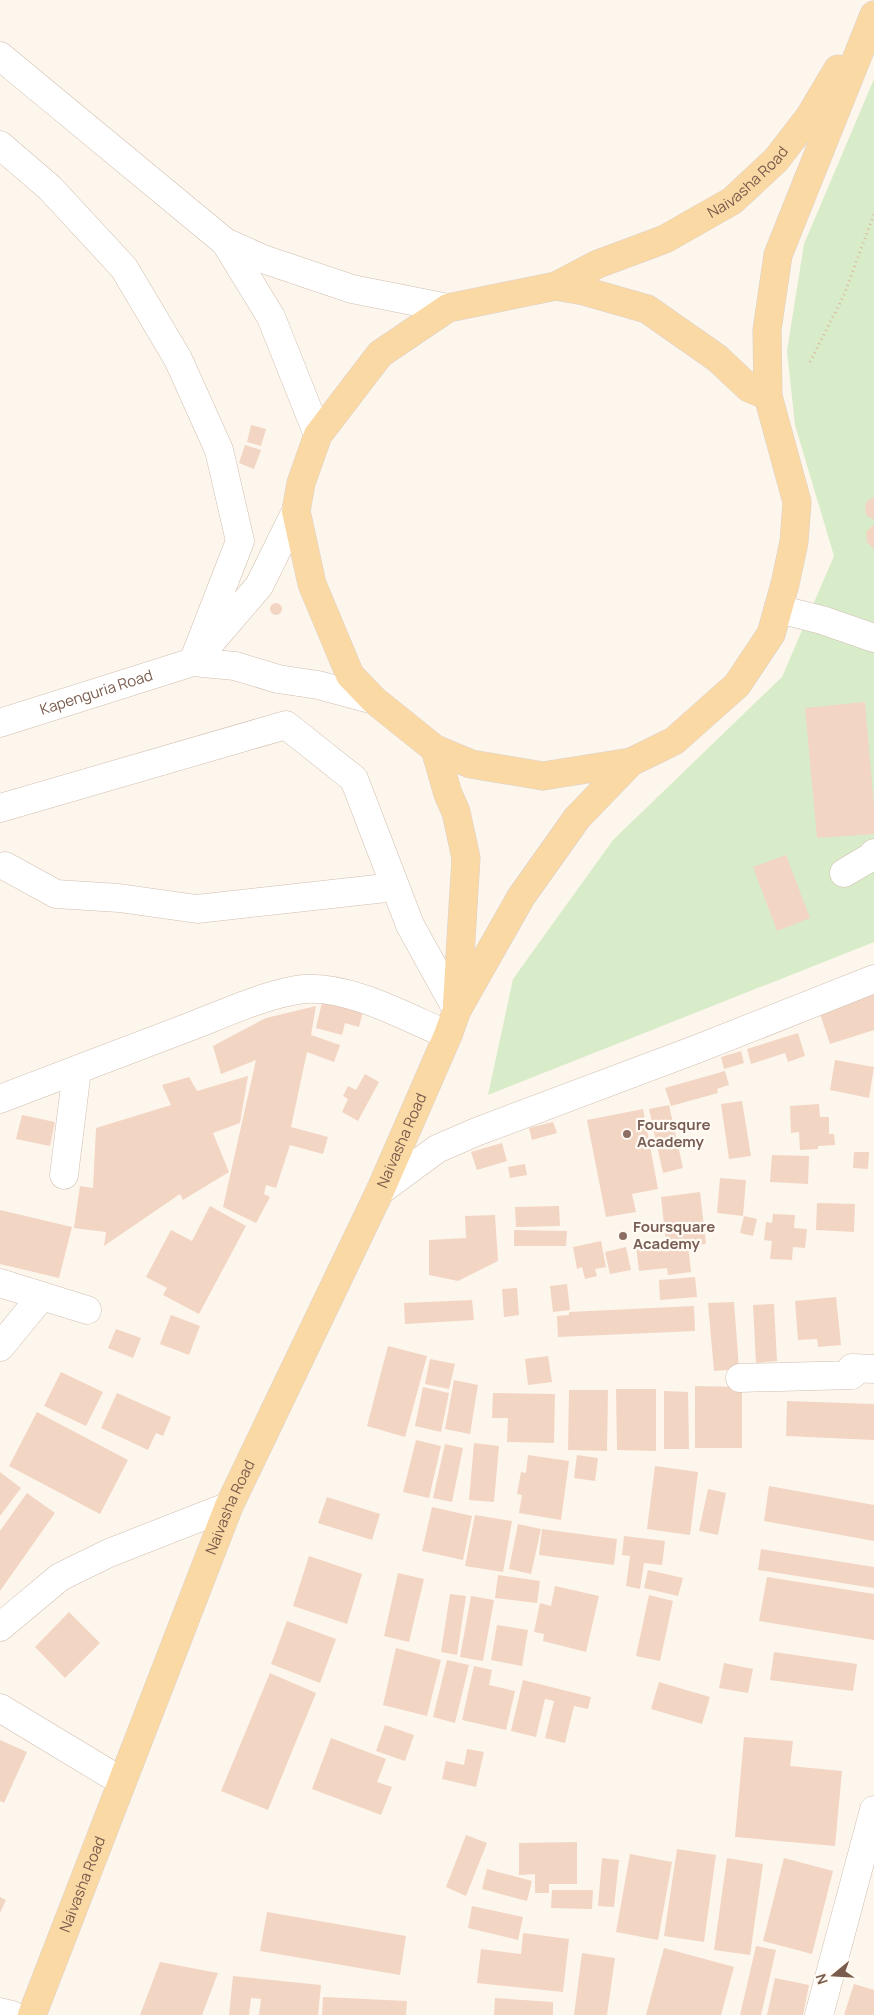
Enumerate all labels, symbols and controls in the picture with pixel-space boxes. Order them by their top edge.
street label: Naivasha Road [703,142,793,223]
street label: Kapenguria Road [37,664,155,720]
street label: Naivasha Road [372,1090,431,1191]
place label: Foursqure Academy [637,1114,711,1152]
marker: Foursqure Academy [621,1128,633,1140]
place label: Foursquare Academy [633,1216,715,1254]
marker: Foursquare Academy [617,1230,629,1242]
street label: Naivasha Road [200,1456,260,1558]
street label: Naivasha Road [54,1833,110,1935]
north arrow [809,1950,859,2000]
text: N [811,1971,832,1987]

